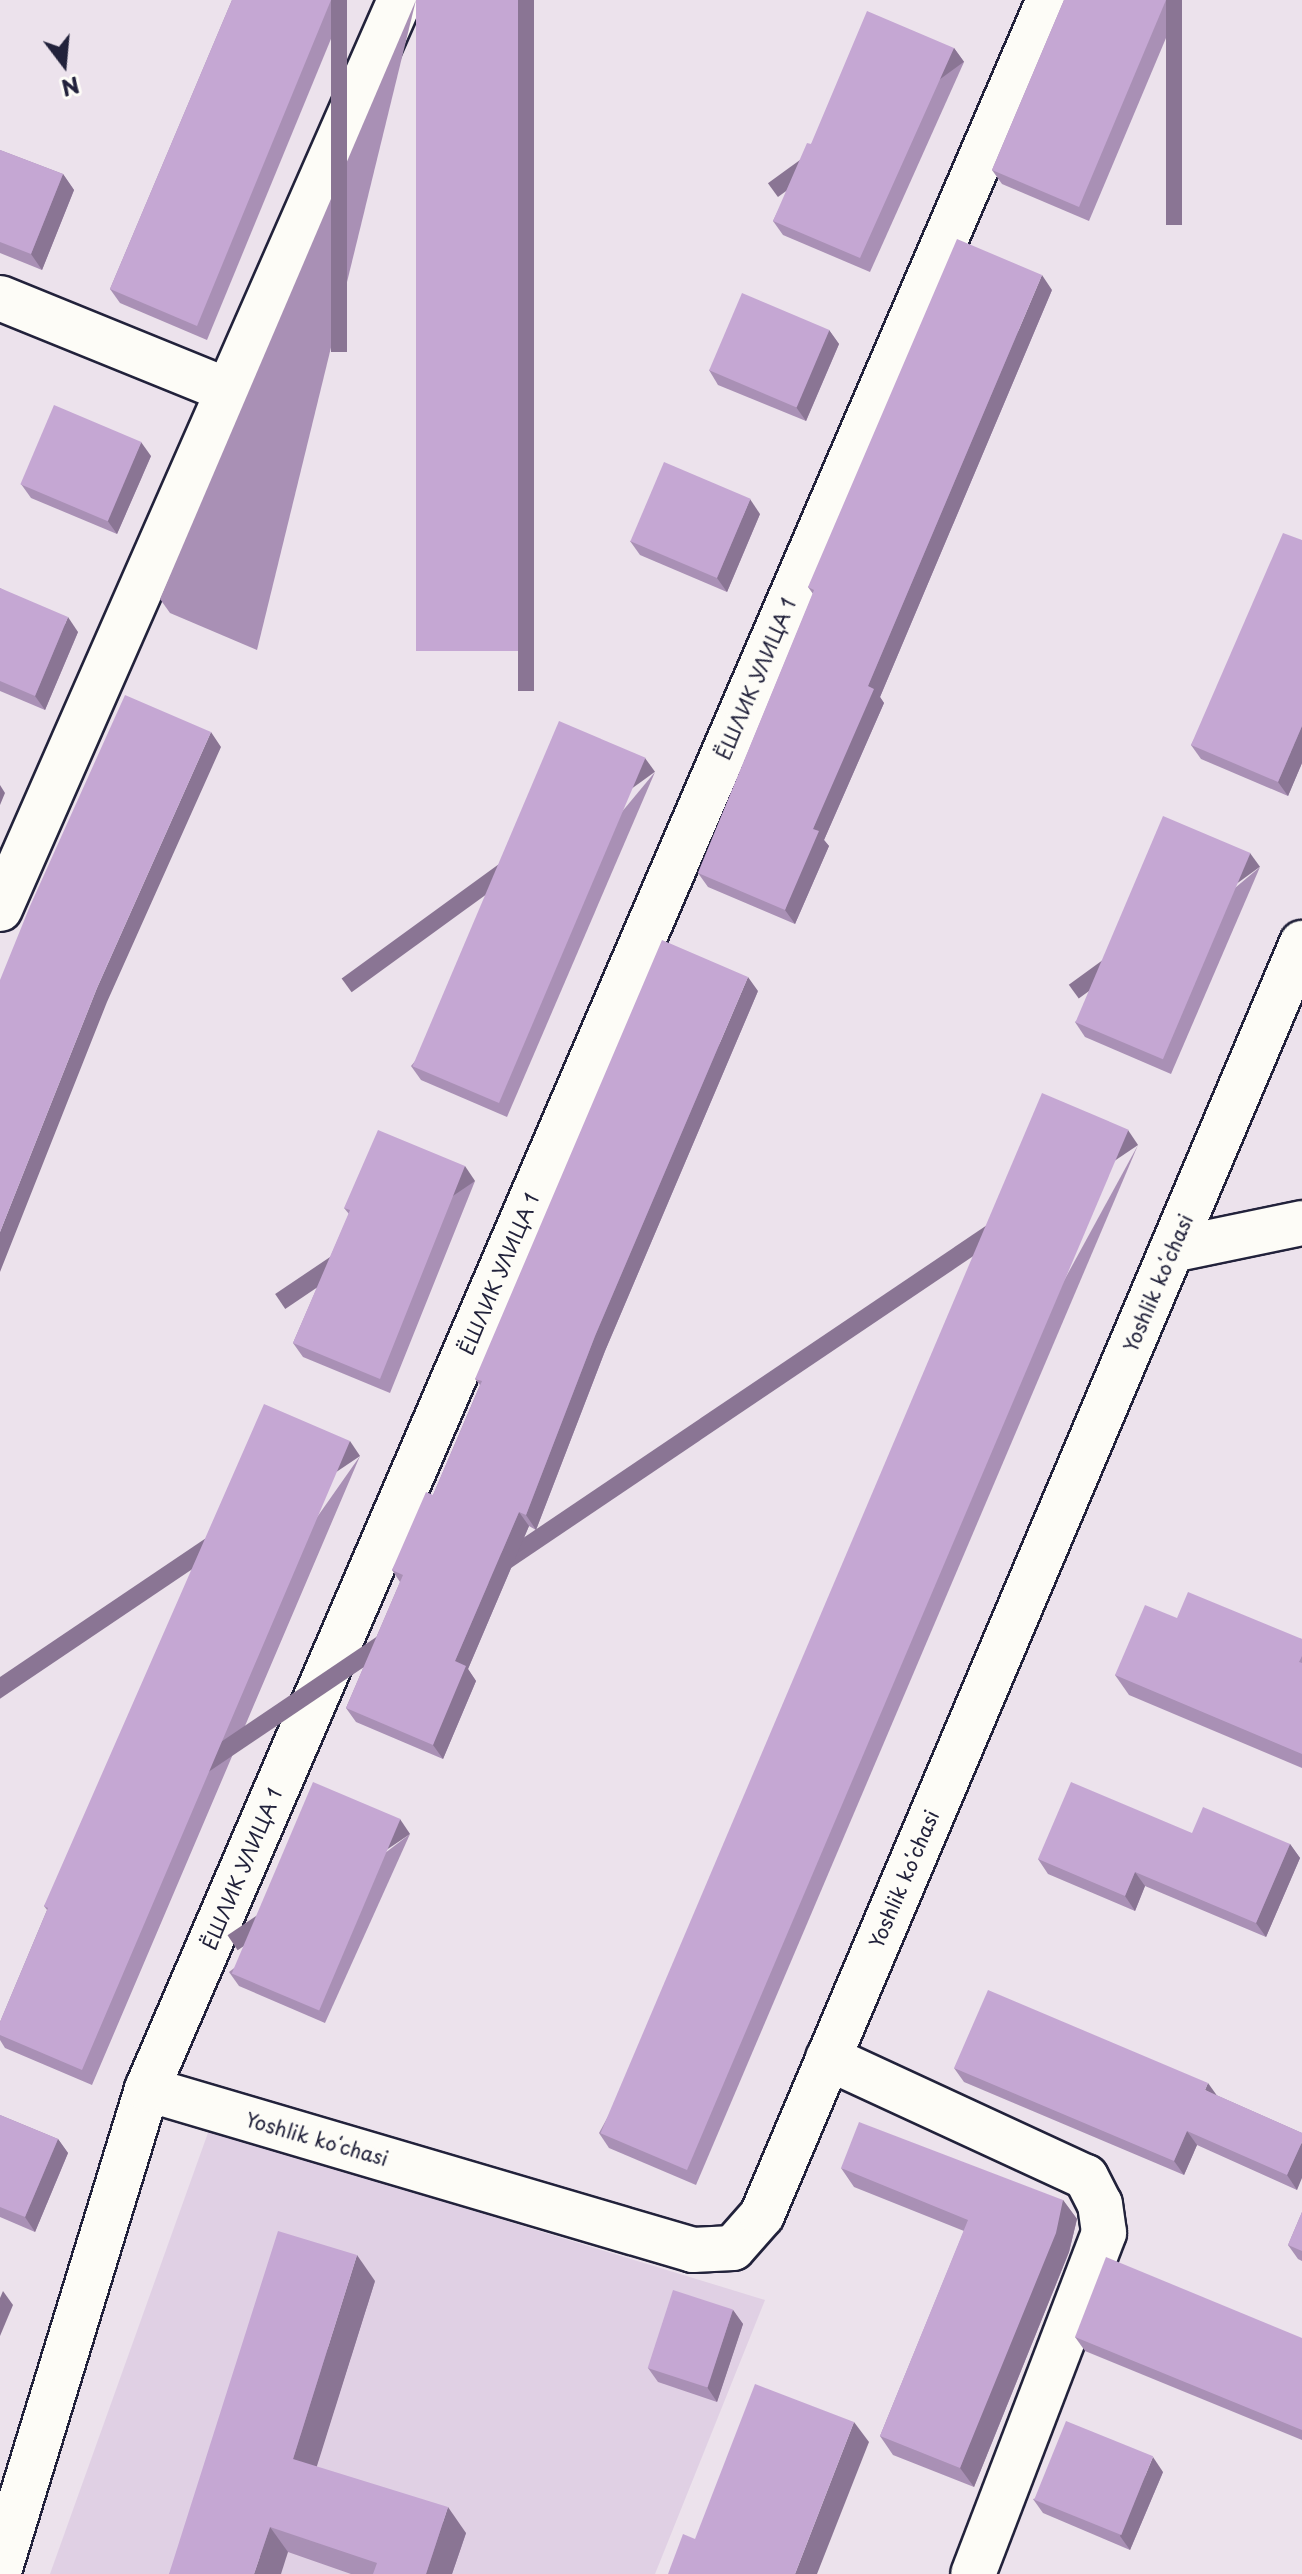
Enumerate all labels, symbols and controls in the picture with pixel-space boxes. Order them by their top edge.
north arrow [24,24,104,104]
text: N [58,69,84,106]
street label: ЁШЛИК УЛИЦА 1 [711,594,801,764]
street label: ЁШЛИК УЛИЦА 1 [454,1189,544,1359]
street label: Yoshlik koʻchasi [1118,1210,1198,1356]
street label: ЁШЛИК УЛИЦА 1 [197,1784,287,1954]
street label: Yoshlik koʻchasi [864,1806,944,1952]
street label: Yoshlik koʻchasi [242,2107,392,2171]

